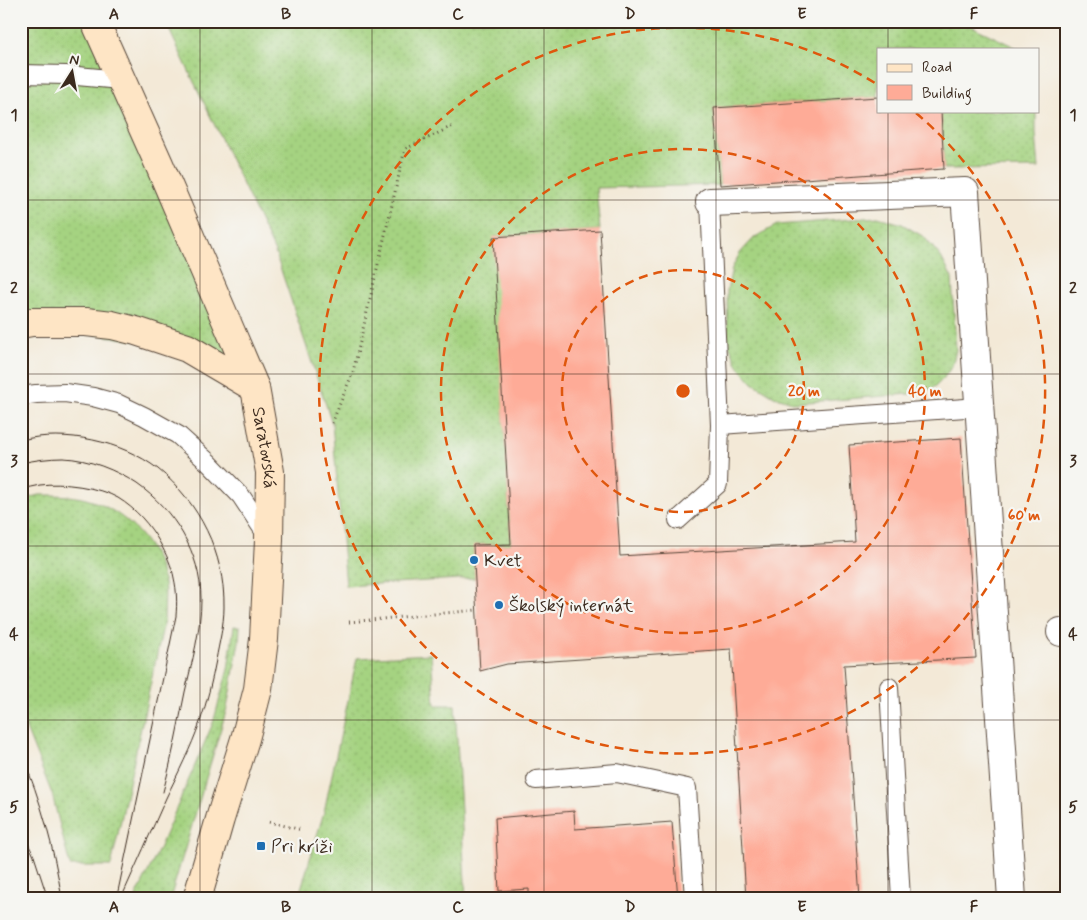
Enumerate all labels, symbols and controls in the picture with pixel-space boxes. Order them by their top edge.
text: A [109,4,119,25]
text: B [281,4,291,25]
text: C [452,4,464,25]
text: D [624,4,636,25]
text: E [797,4,807,25]
text: F [970,4,979,25]
north arrow [48,48,98,98]
legend [877,48,1040,112]
text: N [68,50,81,70]
text: Road [922,58,952,78]
text: Building [922,84,972,105]
text: 1 [10,105,18,126]
text: 1 [1069,105,1077,126]
text: 2 [10,278,18,299]
text: 2 [1069,278,1077,299]
centre of rings [674,382,692,400]
text: 20 m [788,382,820,402]
text: 40 m [908,382,942,402]
street label: Saratovská [246,405,281,489]
text: 3 [10,451,18,472]
text: 3 [1069,451,1077,472]
text: 60 m [1008,506,1040,526]
place label: Kvet [484,549,522,573]
marker: Kvet [468,554,480,566]
place label: Školský internát [509,594,634,618]
marker: Školský internát [493,599,505,611]
text: 4 [9,624,19,645]
text: 4 [1068,624,1078,645]
text: 5 [9,797,19,818]
text: 5 [1068,797,1078,818]
place label: Pri kríži [271,835,333,859]
marker: Pri kríži [255,840,267,852]
text: A [109,897,119,918]
text: B [281,897,291,918]
text: C [452,897,464,918]
text: D [624,897,636,918]
text: E [797,897,807,918]
text: F [970,897,979,918]

